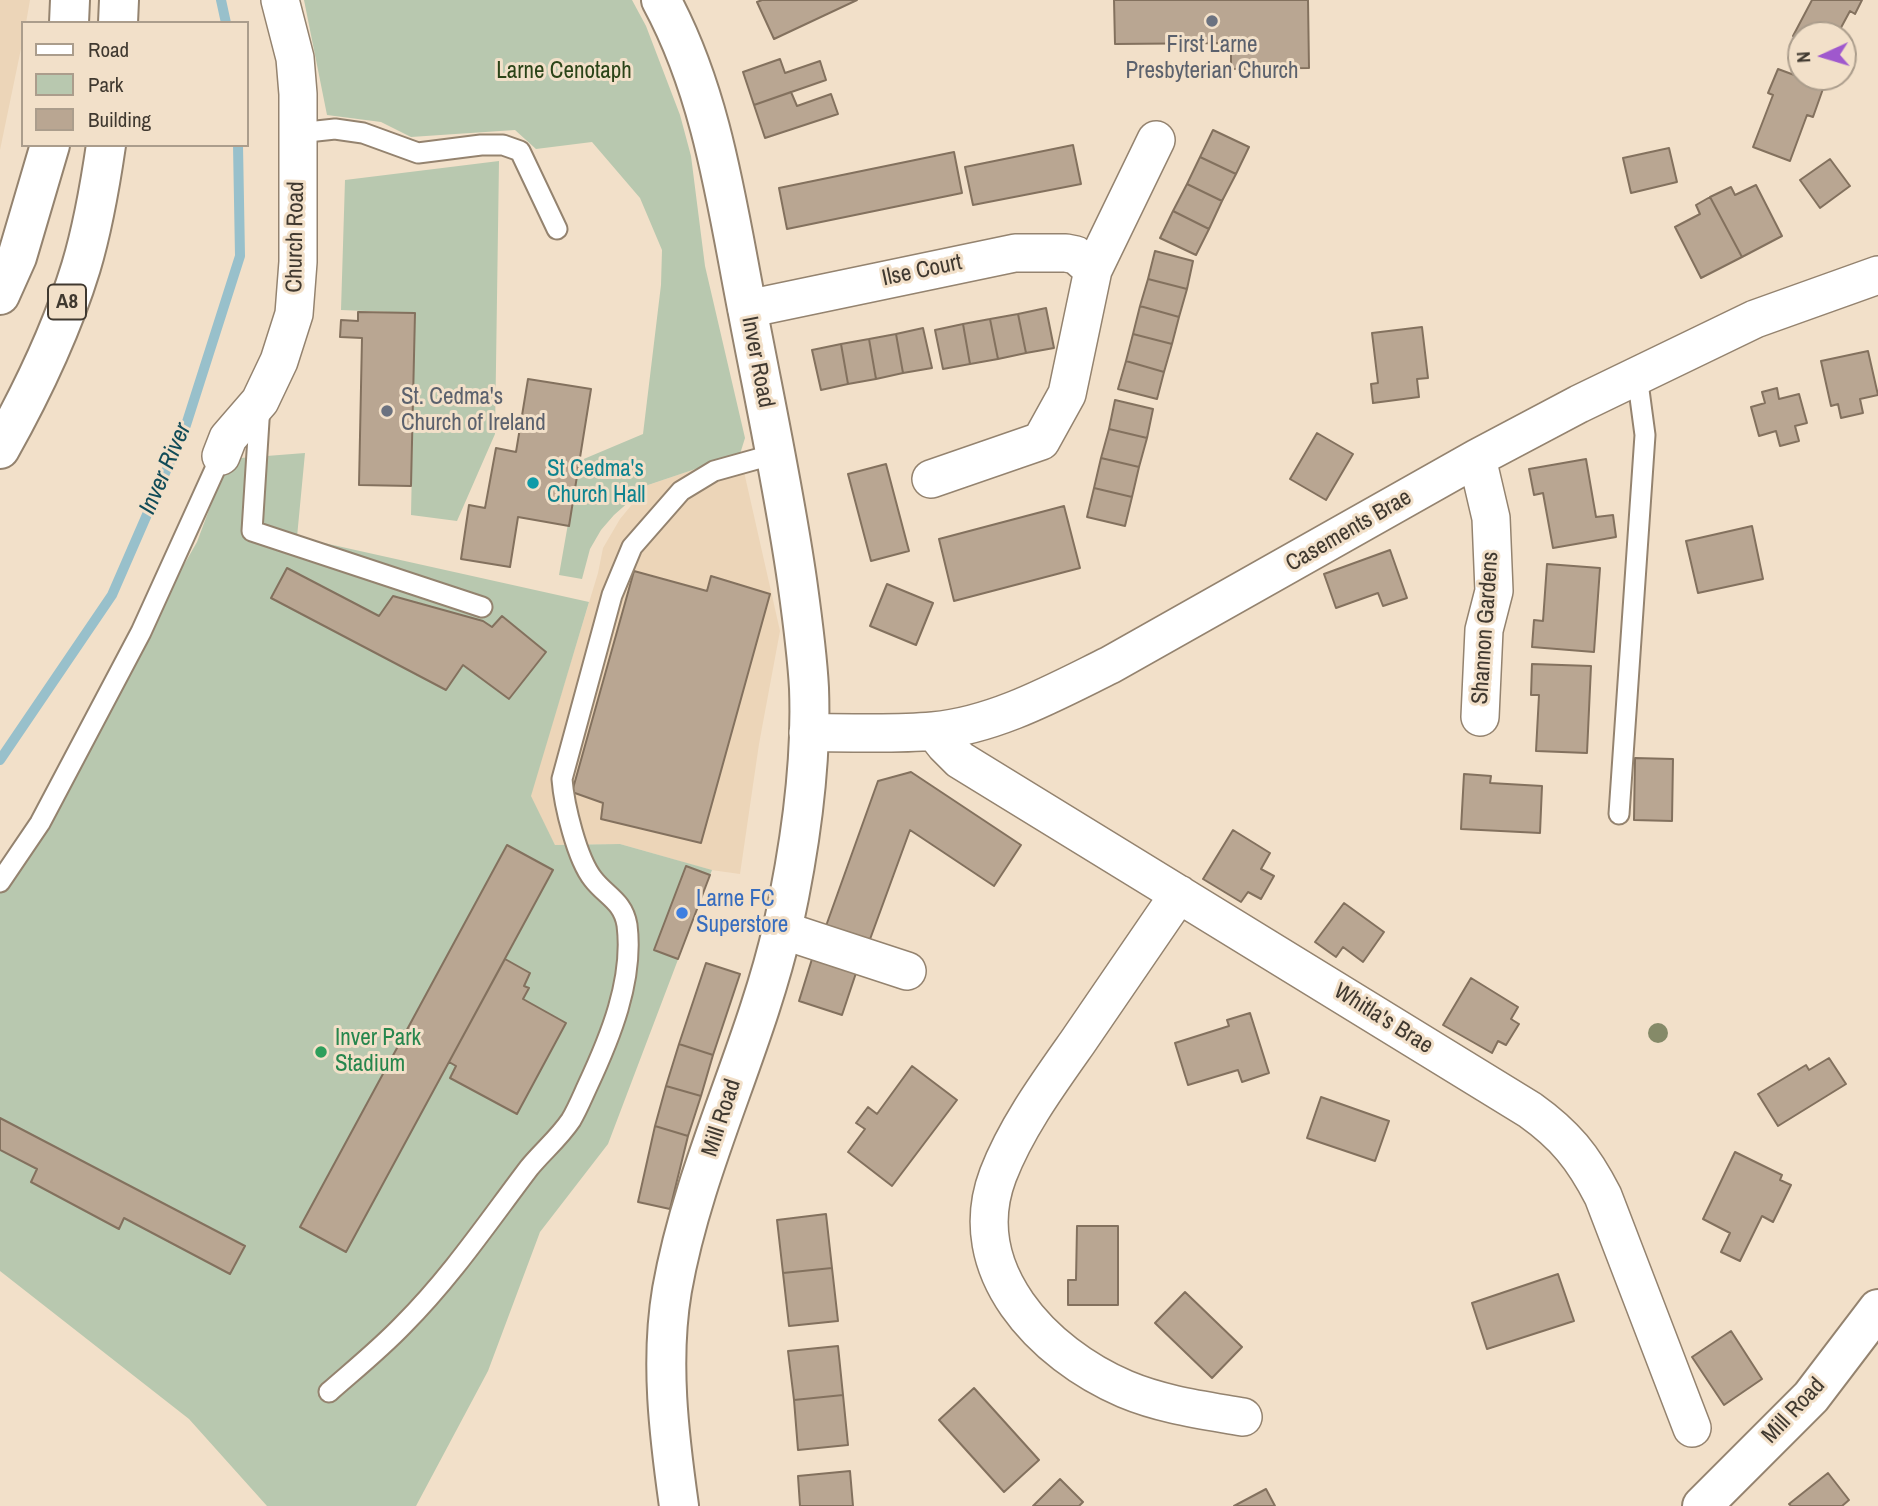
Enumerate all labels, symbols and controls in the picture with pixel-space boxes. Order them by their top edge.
marker: First Larne Presbyterian Church [1204,13,1220,29]
legend [21,21,248,147]
north arrow [1787,21,1857,91]
place label: First Larne Presbyterian Church [1126,32,1298,86]
text: Road [88,35,129,64]
text: N [1790,51,1816,64]
park label: Larne Cenotaph [496,58,632,86]
text: Park [88,70,123,99]
text: Building [88,105,151,134]
street label: Church Road [281,181,311,293]
street label: Ilse Court [880,249,964,293]
road number: A8 [48,284,86,320]
street label: Inver Road [735,314,779,410]
place label: St. Cedma's Church of Ireland [401,384,546,438]
marker: St. Cedma's Church of Ireland [379,403,395,419]
water label: Inver River [134,419,198,519]
place label: St Cedma's Church Hall [547,456,646,510]
marker: St Cedma's Church Hall [525,475,541,491]
street label: Casements Brae [1281,484,1417,578]
street label: Shannon Gardens [1467,551,1505,705]
place label: Larne FC Superstore [696,886,788,940]
marker: Larne FC Superstore [674,905,690,921]
street label: Whitla's Brae [1328,978,1438,1060]
place label: Inver Park Stadium [335,1025,421,1079]
marker: Inver Park Stadium [313,1044,329,1060]
street label: Mill Road [697,1076,747,1160]
street label: Mill Road [1757,1372,1831,1450]

